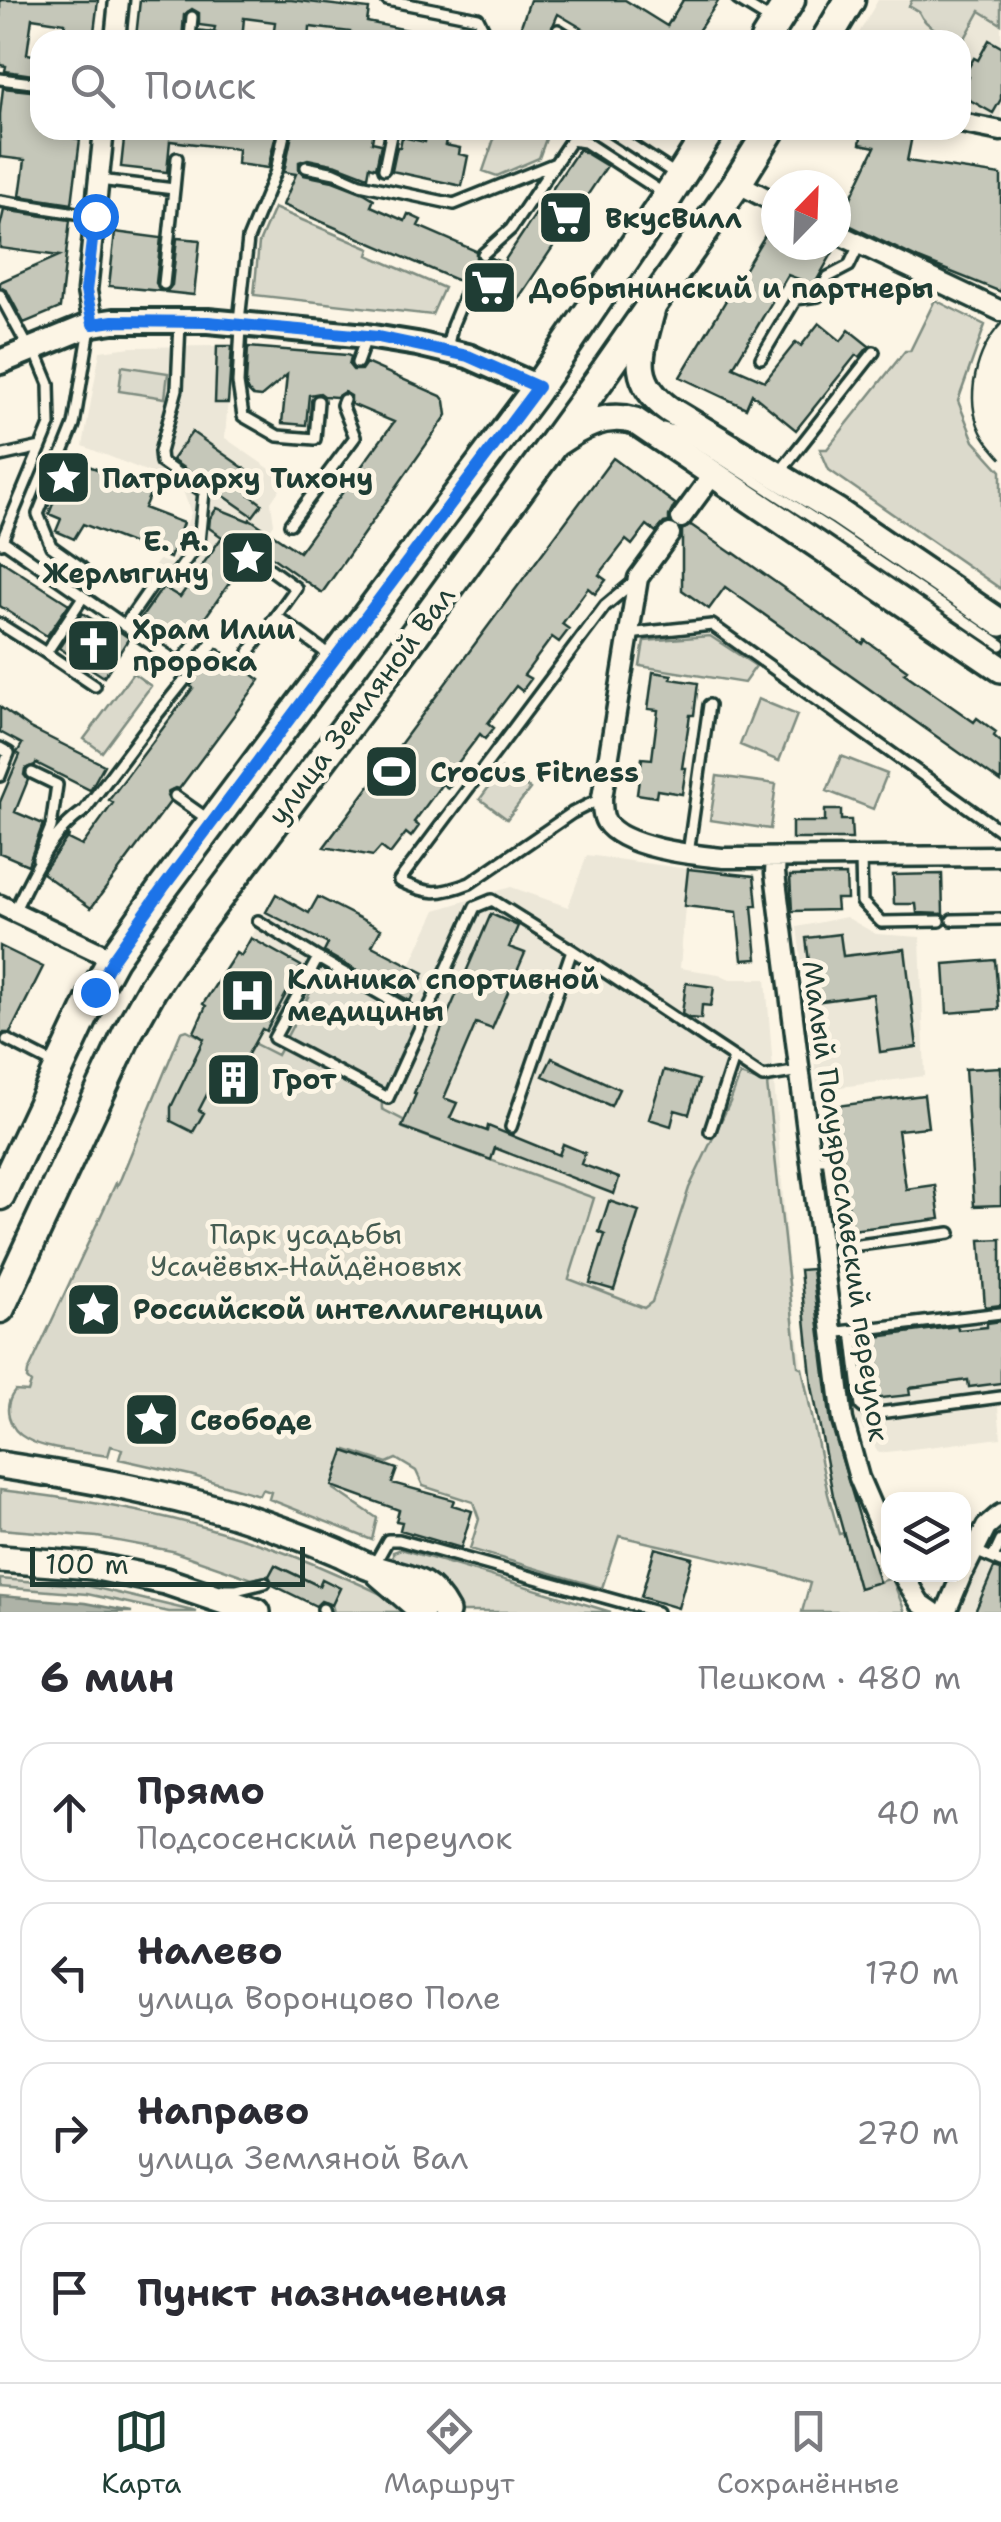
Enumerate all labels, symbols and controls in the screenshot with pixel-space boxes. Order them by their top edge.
search box [30,30,971,140]
icon: search [65,58,120,113]
text: Поиск [145,60,256,111]
north arrow [761,170,851,260]
supermarket icon: ВкусВилл [536,188,596,248]
route start [73,194,119,240]
place label: ВкусВилл [605,199,742,237]
supermarket icon: Добрынинский и партнеры [460,258,520,318]
place label: Добрынинский и партнеры [529,269,934,307]
place icon: Патриарху Тихону [33,448,93,508]
place label: Патриарху Тихону [102,459,373,497]
place label: Е. А. Жерлыгину [43,522,209,592]
place icon: Е. А. Жерлыгину [218,527,278,587]
street label: улица Земляной Вал [259,577,464,832]
place label: Храм Илии пророка [132,610,295,680]
church icon: Храм Илии пророка [63,615,123,675]
sports icon: Crocus Fitness [361,742,421,802]
place label: Crocus Fitness [430,753,639,791]
street label: Малый Полуярославский переулок [793,958,899,1444]
place label: Клиника спортивной медицины [287,960,599,1030]
hospital icon: Клиника спортивной медицины [218,965,278,1025]
route end [73,970,119,1016]
building icon: Грот [203,1049,263,1109]
place label: Грот [272,1060,337,1098]
park label: Парк усадьбы Усачёвых-Найдёновых [150,1215,462,1285]
place icon: Российской интеллигенции [64,1279,124,1339]
place label: Российской интеллигенции [133,1290,543,1328]
place icon: Свободе [121,1390,181,1450]
place label: Свободе [190,1401,312,1439]
map controls [881,1492,971,1582]
button: layers [881,1492,971,1582]
scale bar [30,1542,305,1586]
text: 100 m [45,1545,129,1583]
text: 6 мин [40,1649,175,1705]
text: Пешком · 480 m [698,1656,961,1699]
text: Прямо [137,1765,265,1816]
icon: ahead [42,1785,97,1840]
text: 40 m [876,1791,959,1834]
text: Подсосенский переулок [137,1816,512,1859]
text: Налево [137,1925,283,1976]
icon: left [42,1945,97,2000]
text: 170 m [865,1951,959,1994]
text: улица Воронцово Поле [137,1976,501,2019]
text: Направо [137,2085,310,2136]
icon: right [42,2105,97,2160]
text: 270 m [856,2111,959,2154]
text: улица Земляной Вал [137,2136,468,2179]
icon: arrive [42,2265,97,2320]
text: Пункт назначения [137,2267,507,2318]
tab: Карта [101,2404,181,2502]
tab: Маршрут [384,2404,514,2502]
tab: Сохранённые [717,2404,900,2502]

